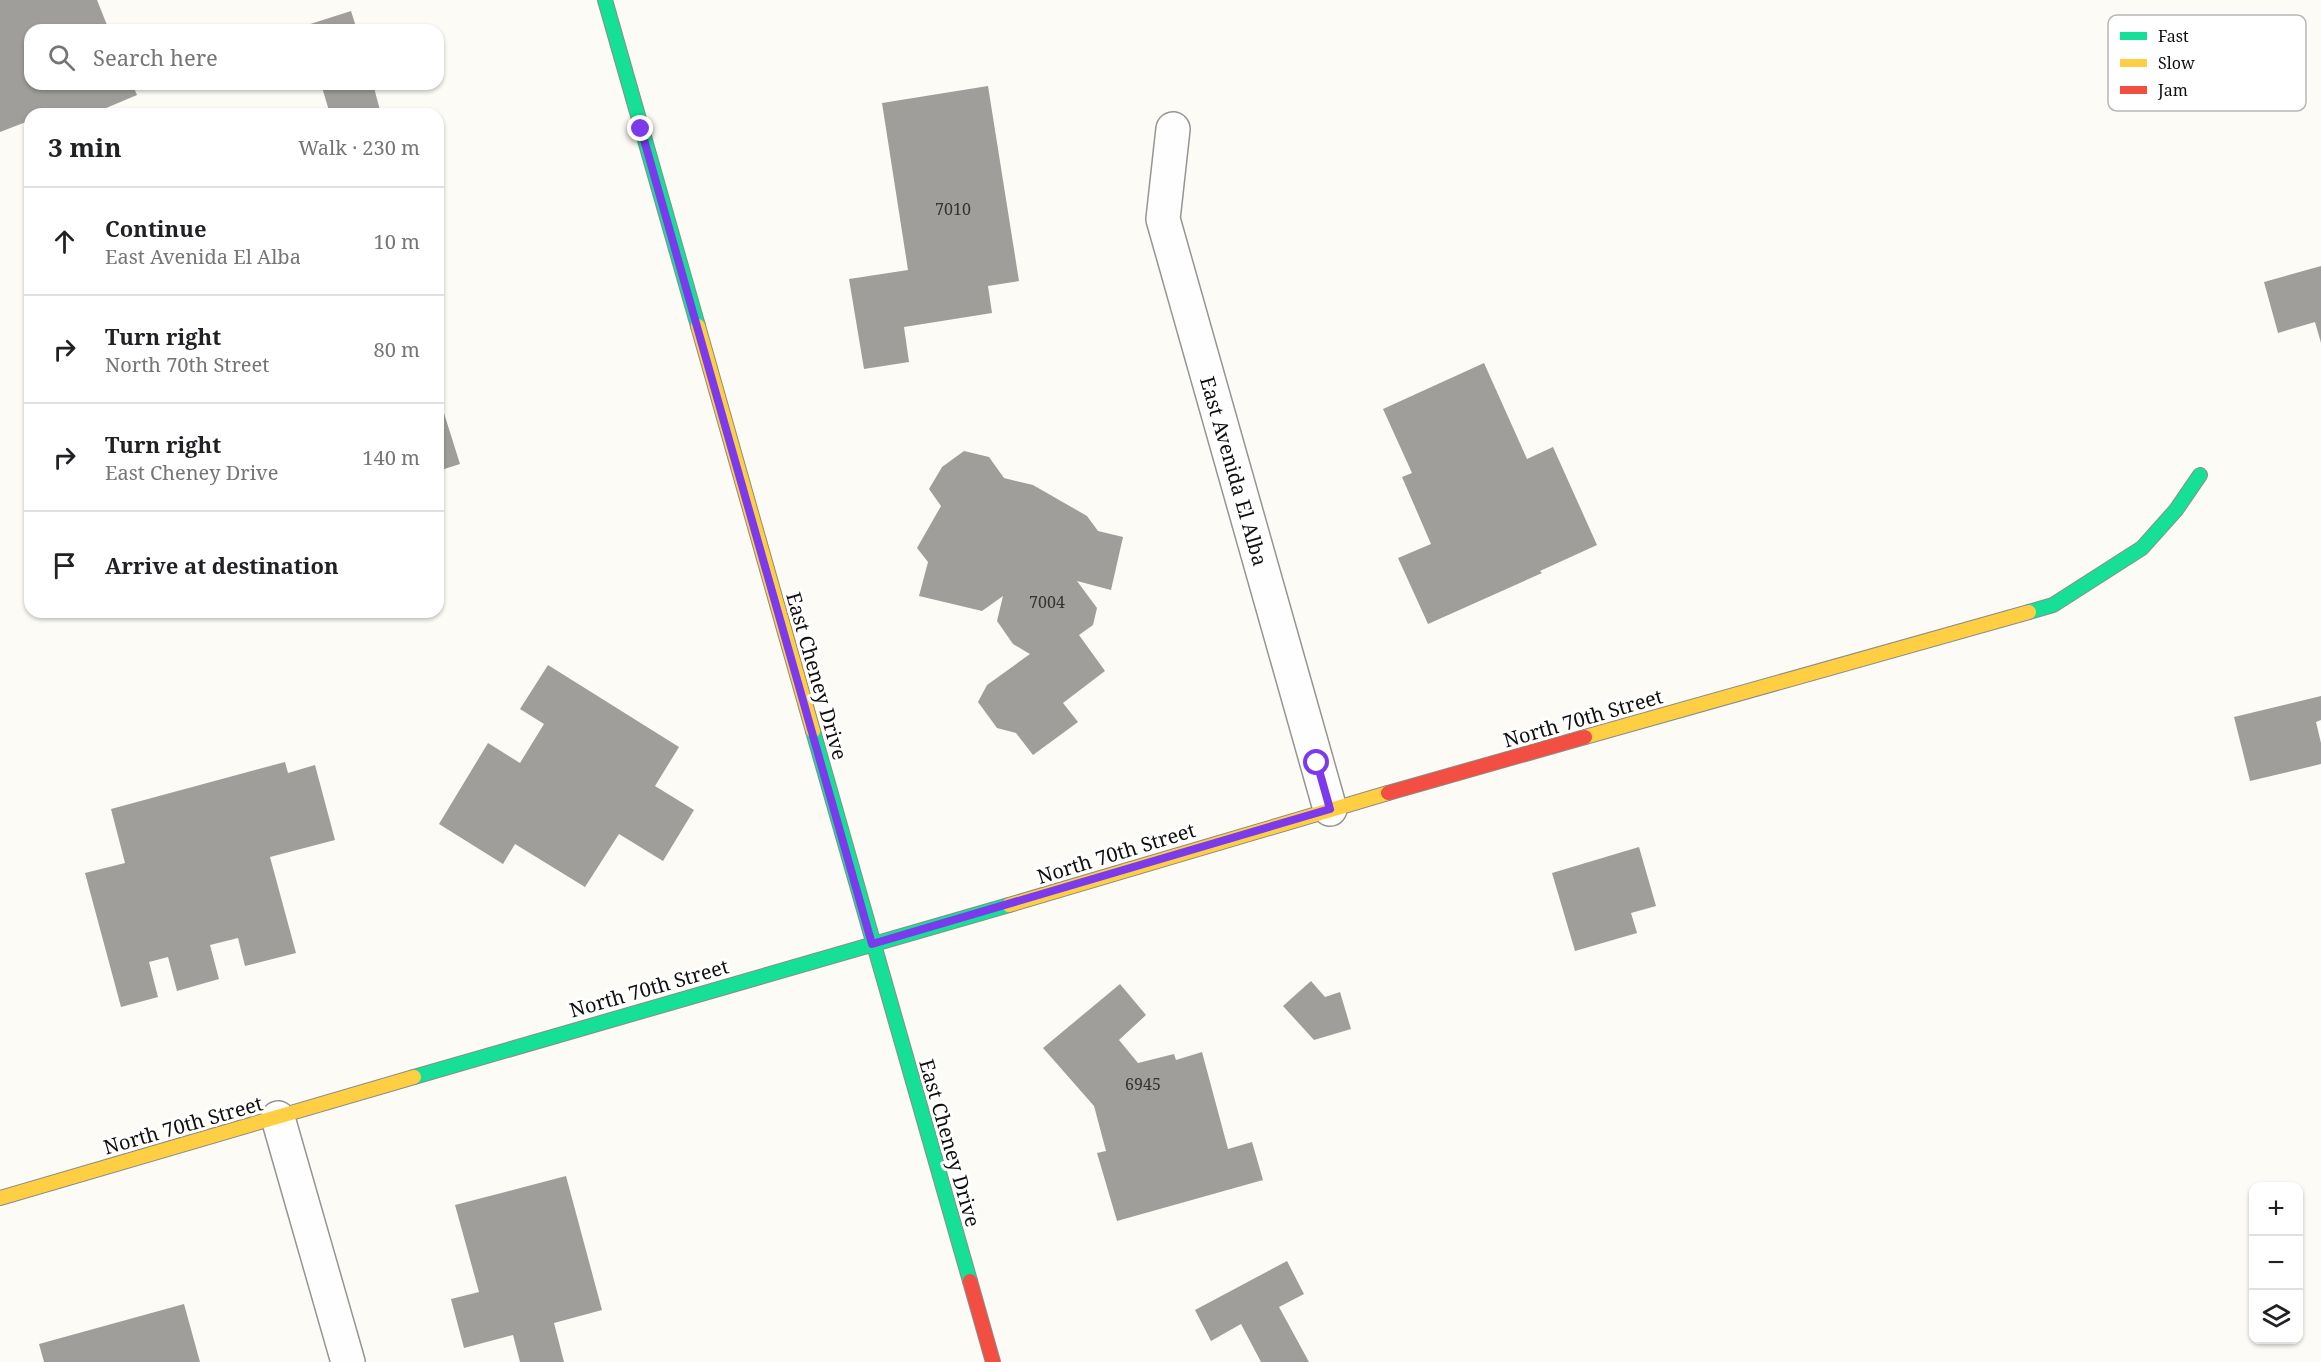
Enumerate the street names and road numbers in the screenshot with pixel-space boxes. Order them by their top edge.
street label: East Avenida El Alba [1194,373,1274,569]
street label: East Cheney Drive [780,589,854,763]
street label: North 70th Street [1500,682,1666,754]
street label: North 70th Street [1034,816,1198,890]
street label: North 70th Street [566,952,732,1024]
street label: East Cheney Drive [913,1056,987,1230]
street label: North 70th Street [100,1089,266,1161]

